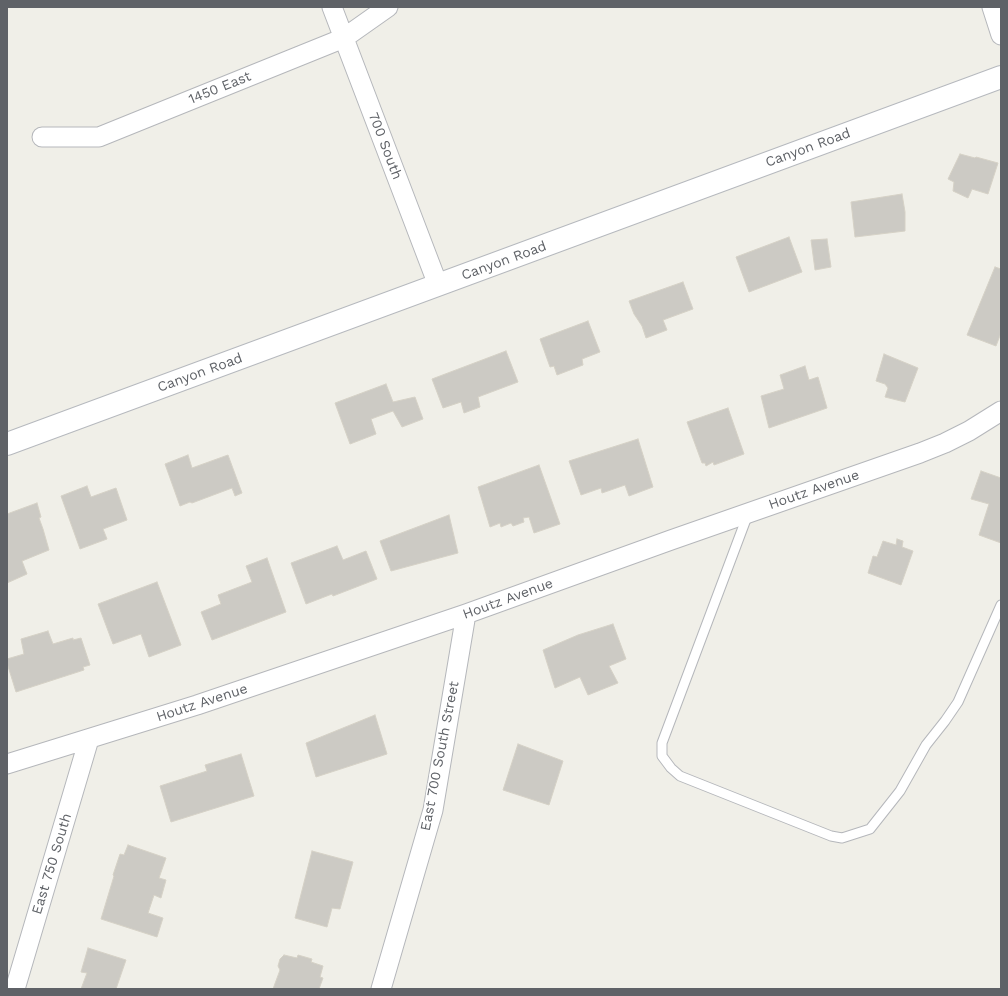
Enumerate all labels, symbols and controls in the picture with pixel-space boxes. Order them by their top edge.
street label: 1450 East [186,68,254,108]
street label: 700 South [365,110,405,182]
street label: Canyon Road [763,125,853,171]
street label: Canyon Road [459,238,549,284]
street label: Canyon Road [155,350,245,396]
street label: Houtz Avenue [766,467,862,513]
street label: Houtz Avenue [461,575,555,623]
street label: Houtz Avenue [154,680,250,726]
street label: East 700 South Street [417,680,463,832]
street label: East 750 South [29,811,75,917]

